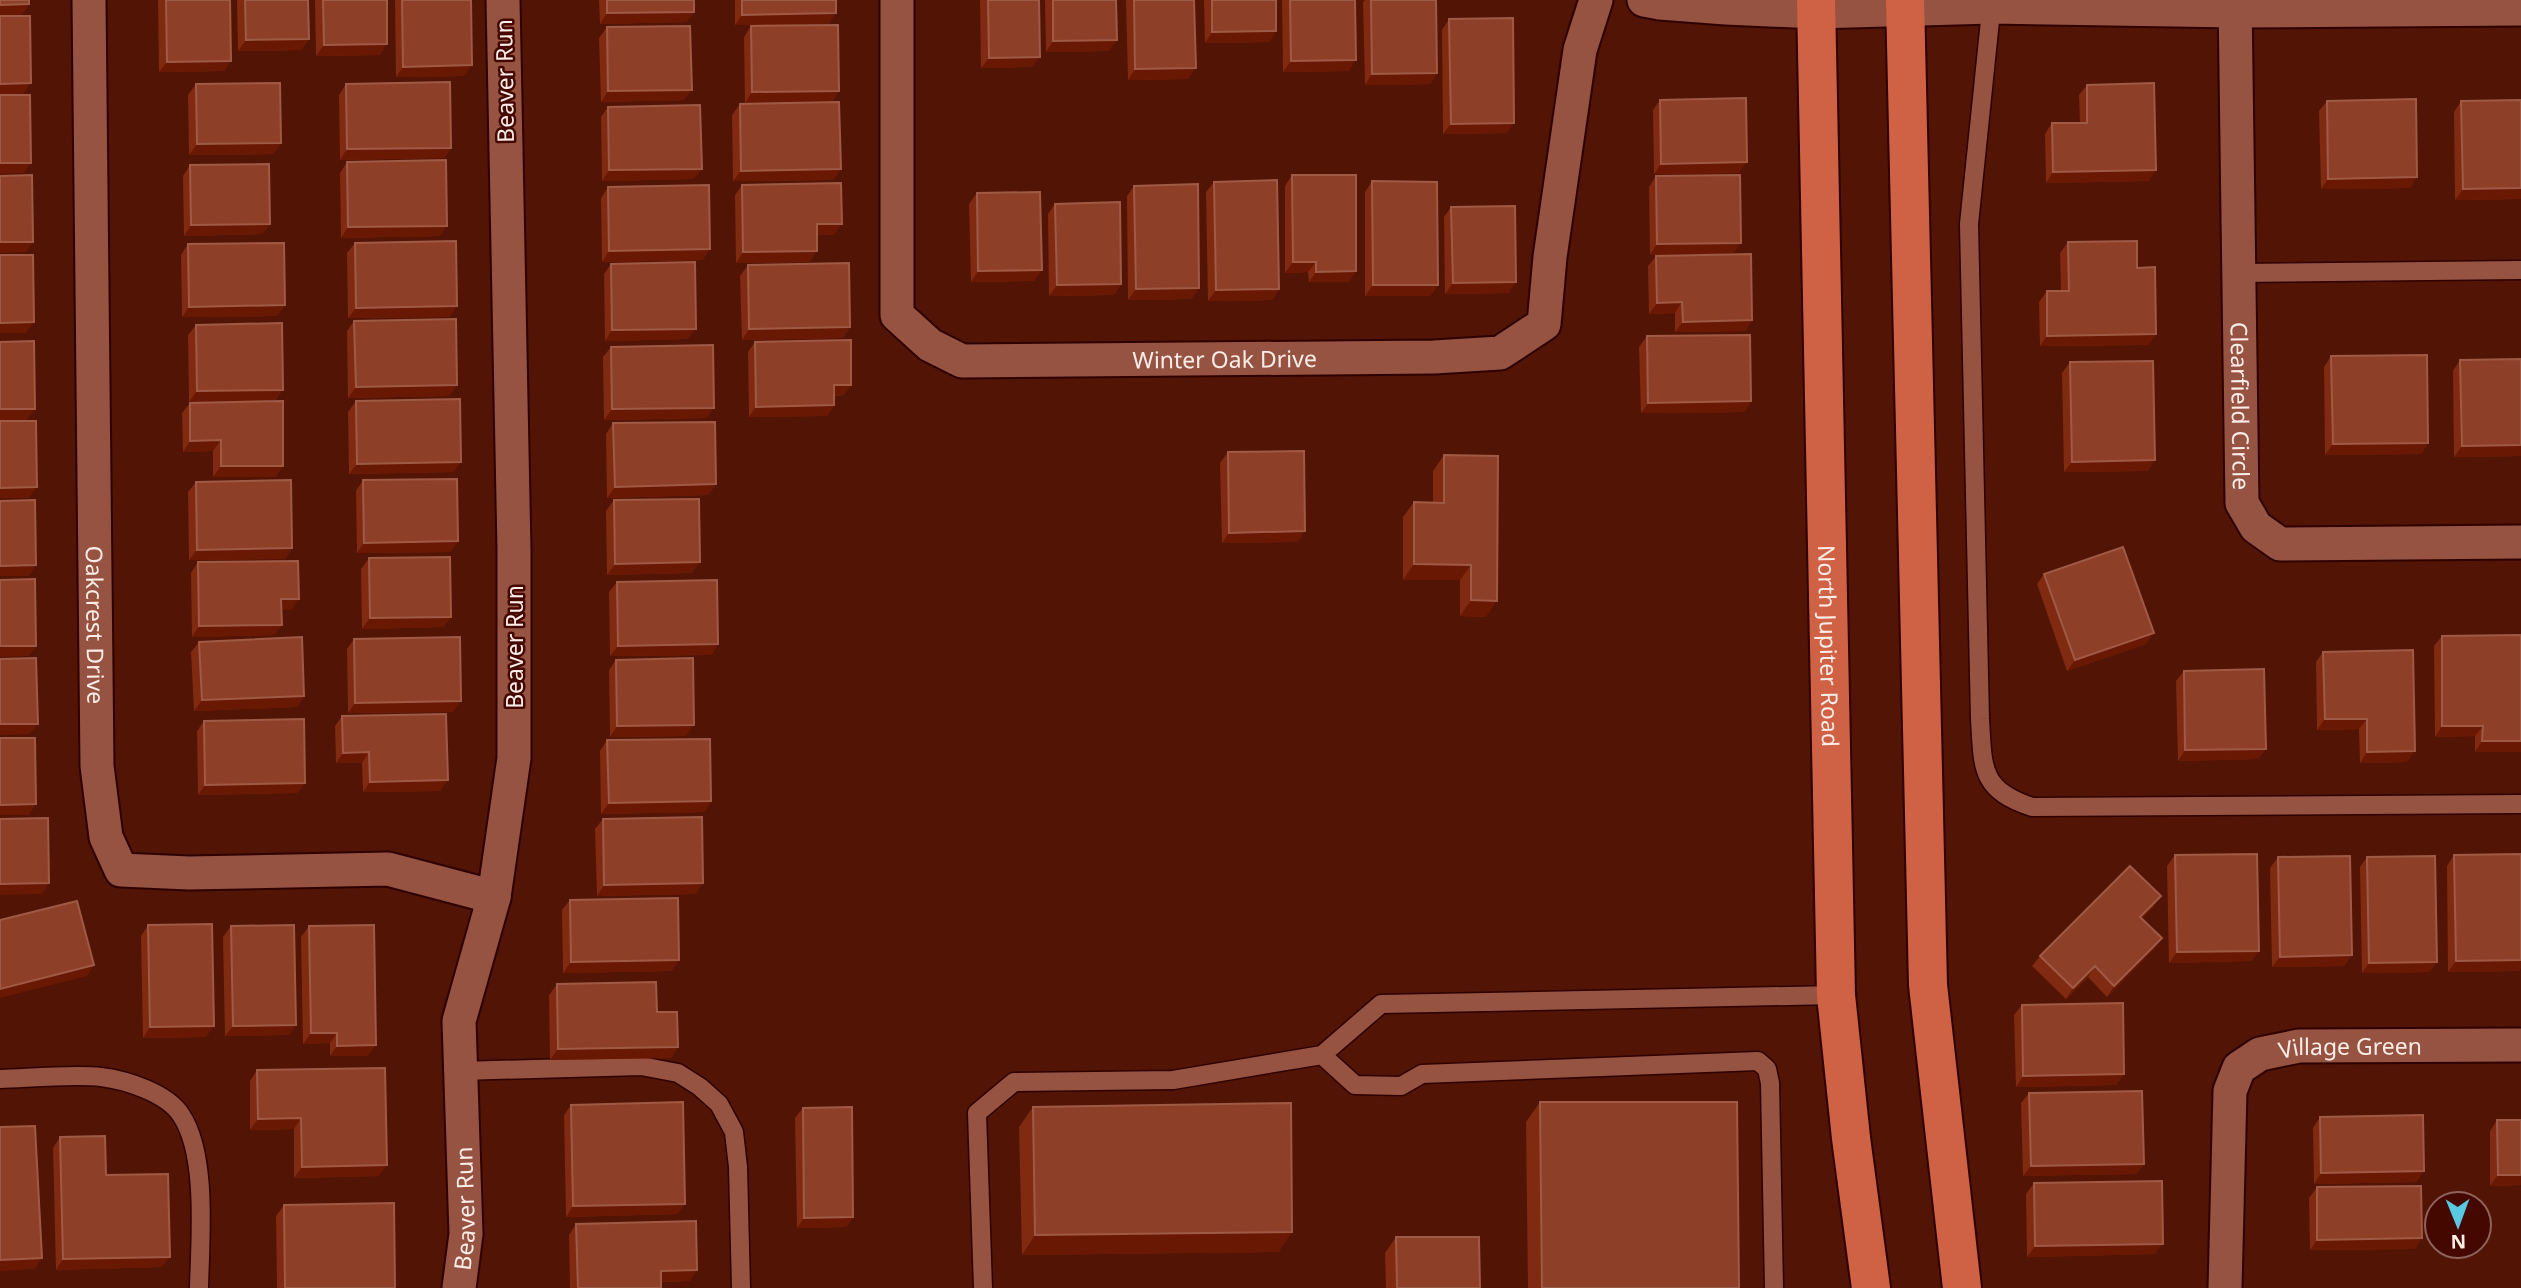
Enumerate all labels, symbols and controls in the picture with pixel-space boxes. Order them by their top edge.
street label: Beaver Run [487,19,521,143]
street label: Clearfield Circle [2223,322,2258,490]
street label: Winter Oak Drive [1132,342,1317,376]
street label: North Jupiter Road [1811,545,1847,747]
street label: Oakcrest Drive [79,546,112,704]
street label: Beaver Run [498,585,530,709]
street label: Village Green [2276,1029,2422,1066]
street label: Beaver Run [445,1146,482,1272]
north arrow [2423,1190,2493,1260]
text: N [2450,1229,2466,1255]

